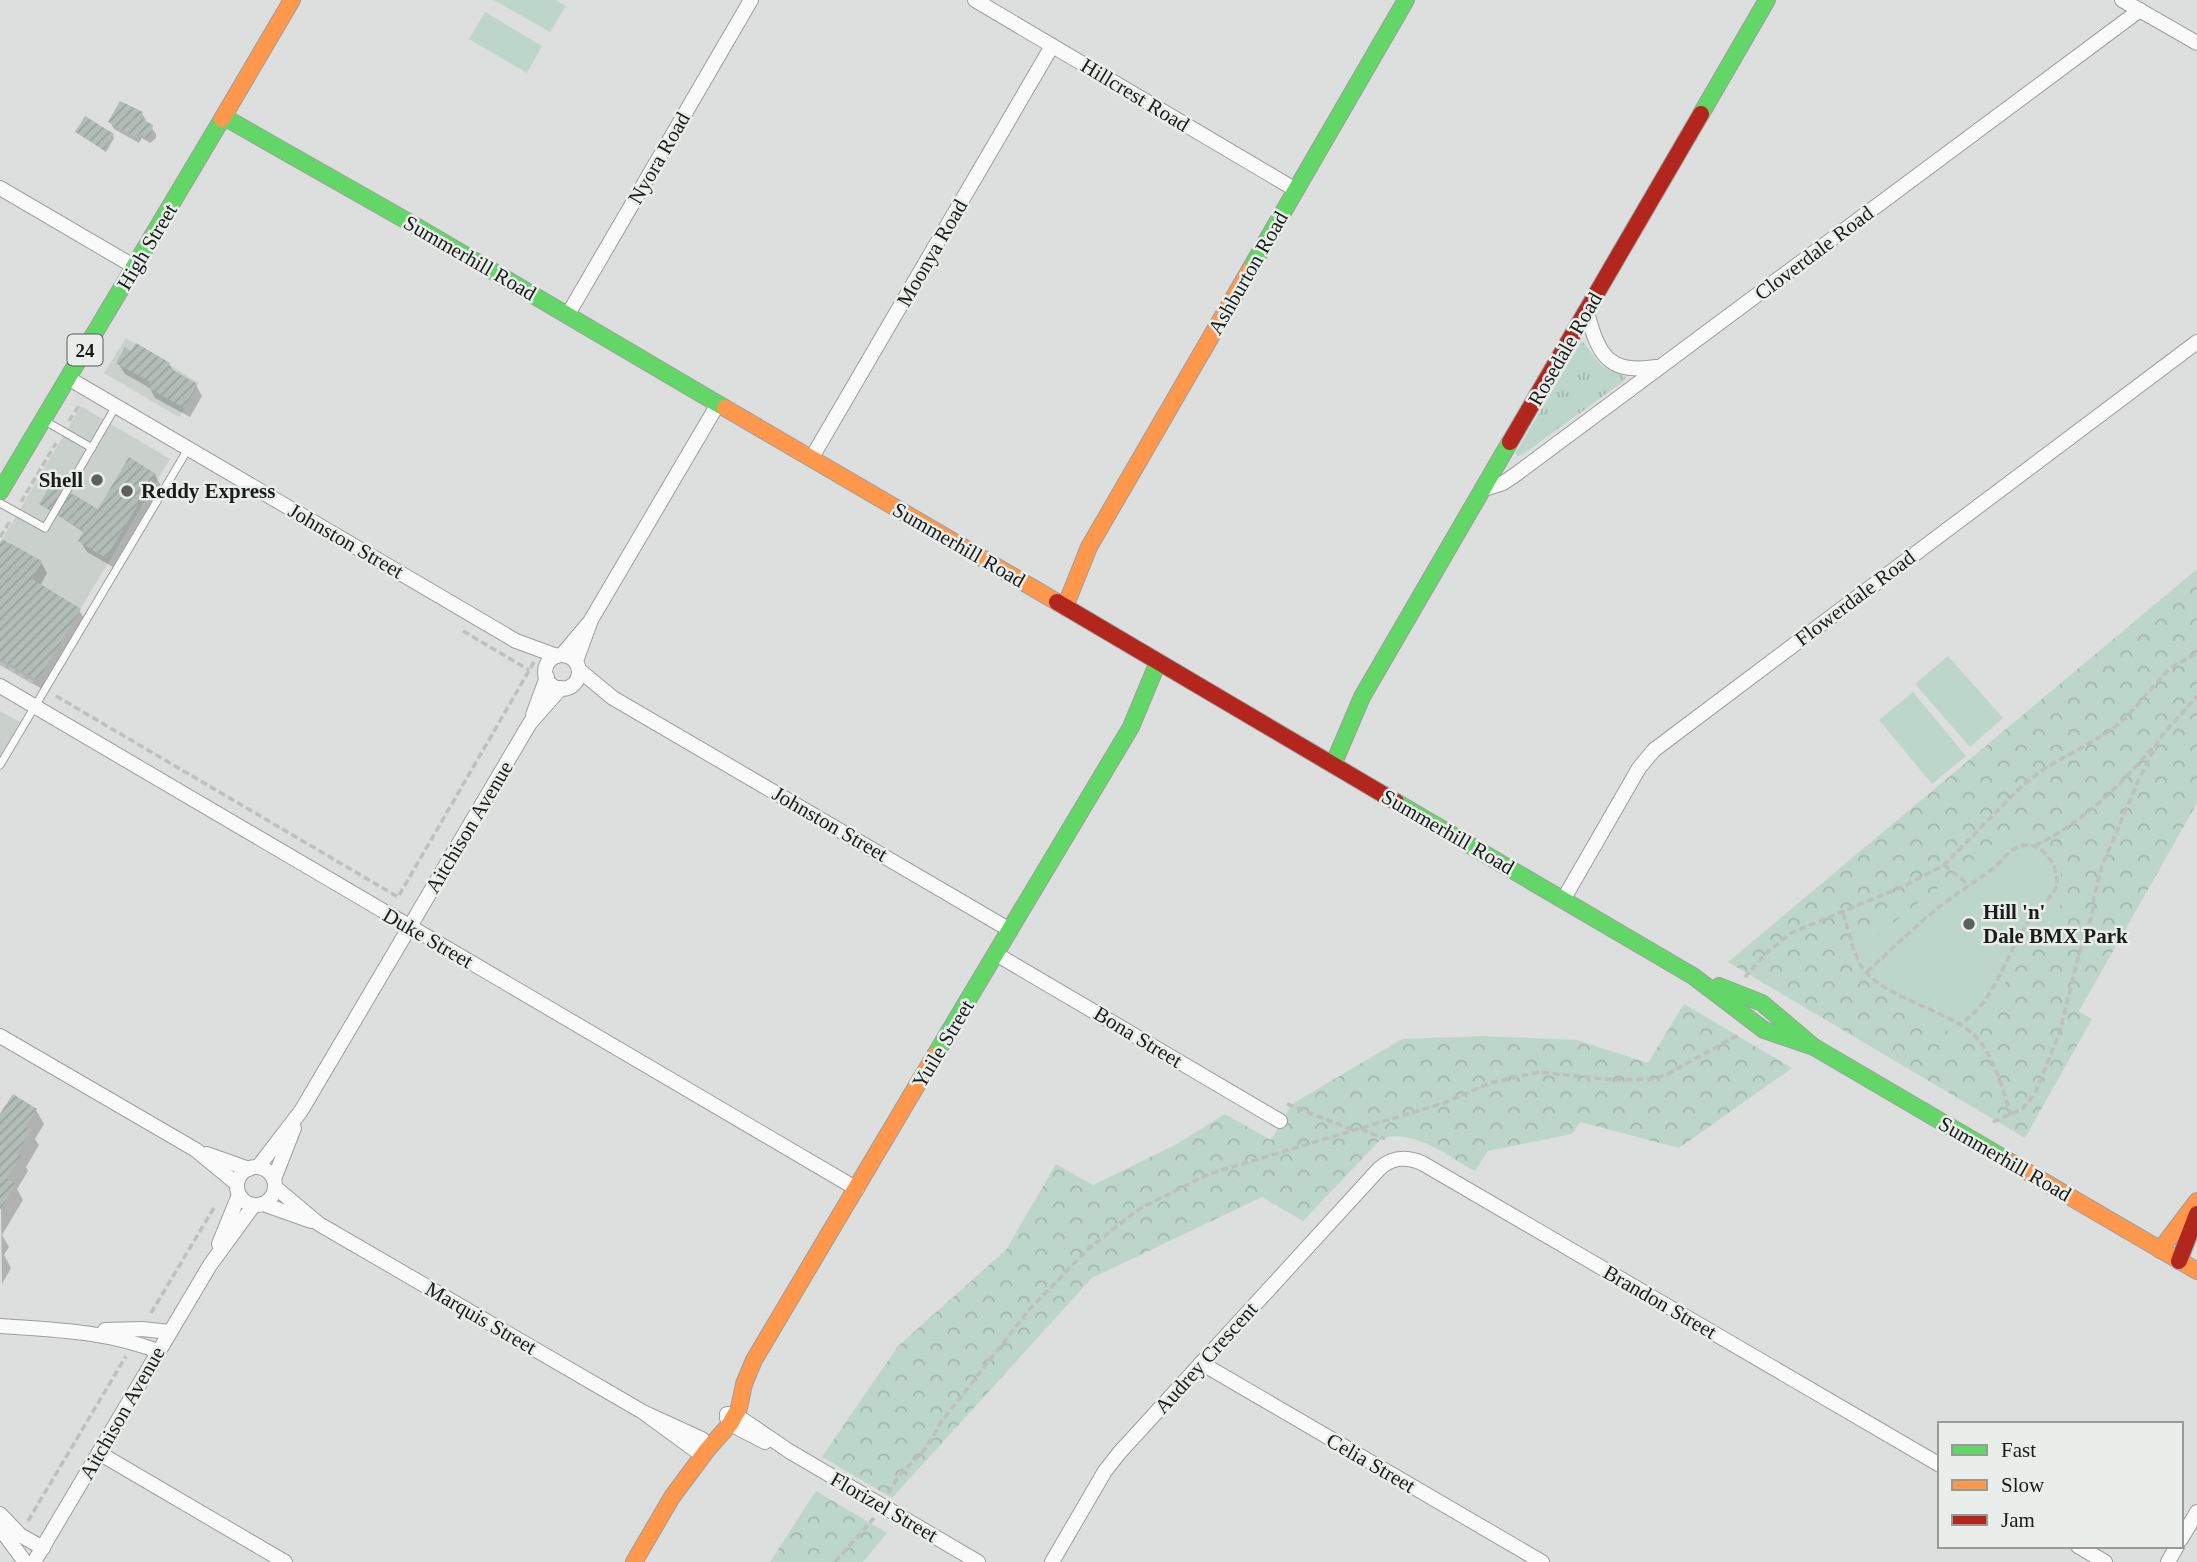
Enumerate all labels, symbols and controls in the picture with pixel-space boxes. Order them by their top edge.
street label: Hillcrest Road [1077,53,1194,137]
street label: Nyora Road [623,107,695,208]
street label: Moonya Road [892,195,973,311]
street label: High Street [112,199,182,294]
street label: Cloverdale Road [1750,200,1878,305]
street label: Ashburton Road [1203,207,1293,339]
street label: Summerhill Road [400,210,541,306]
street label: Rosedale Road [1523,288,1607,410]
road number: 24 [68,334,102,366]
place label: Shell [39,468,83,492]
marker: Shell [89,472,105,488]
place label: Reddy Express [141,479,275,503]
marker: Reddy Express [119,483,135,499]
street label: Summerhill Road [889,497,1030,593]
street label: Johnston Street [284,498,408,584]
street label: Flowerdale Road [1790,545,1920,651]
street label: Aitchison Avenue [420,757,518,897]
street label: Johnston Street [768,781,892,867]
street label: Summerhill Road [1378,784,1519,880]
place label: Hill 'n' Dale BMX Park [1983,900,2128,948]
street label: Duke Street [379,903,477,973]
marker: Hill 'n' Dale BMX Park [1961,916,1977,932]
street label: Yuile Street [907,995,979,1092]
street label: Bona Street [1090,1001,1187,1073]
street label: Summerhill Road [1935,1111,2076,1207]
street label: Brandon Street [1599,1260,1721,1344]
street label: Marquis Street [421,1277,541,1360]
street label: Audrey Crescent [1150,1297,1262,1419]
street label: Aitchison Avenue [74,1342,170,1484]
legend [1938,1422,2183,1548]
street label: Celia Street [1322,1428,1420,1498]
text: Fast [2001,1438,2036,1462]
street label: Florizel Street [826,1467,942,1547]
text: Slow [2001,1473,2045,1497]
text: Jam [2001,1508,2035,1532]

